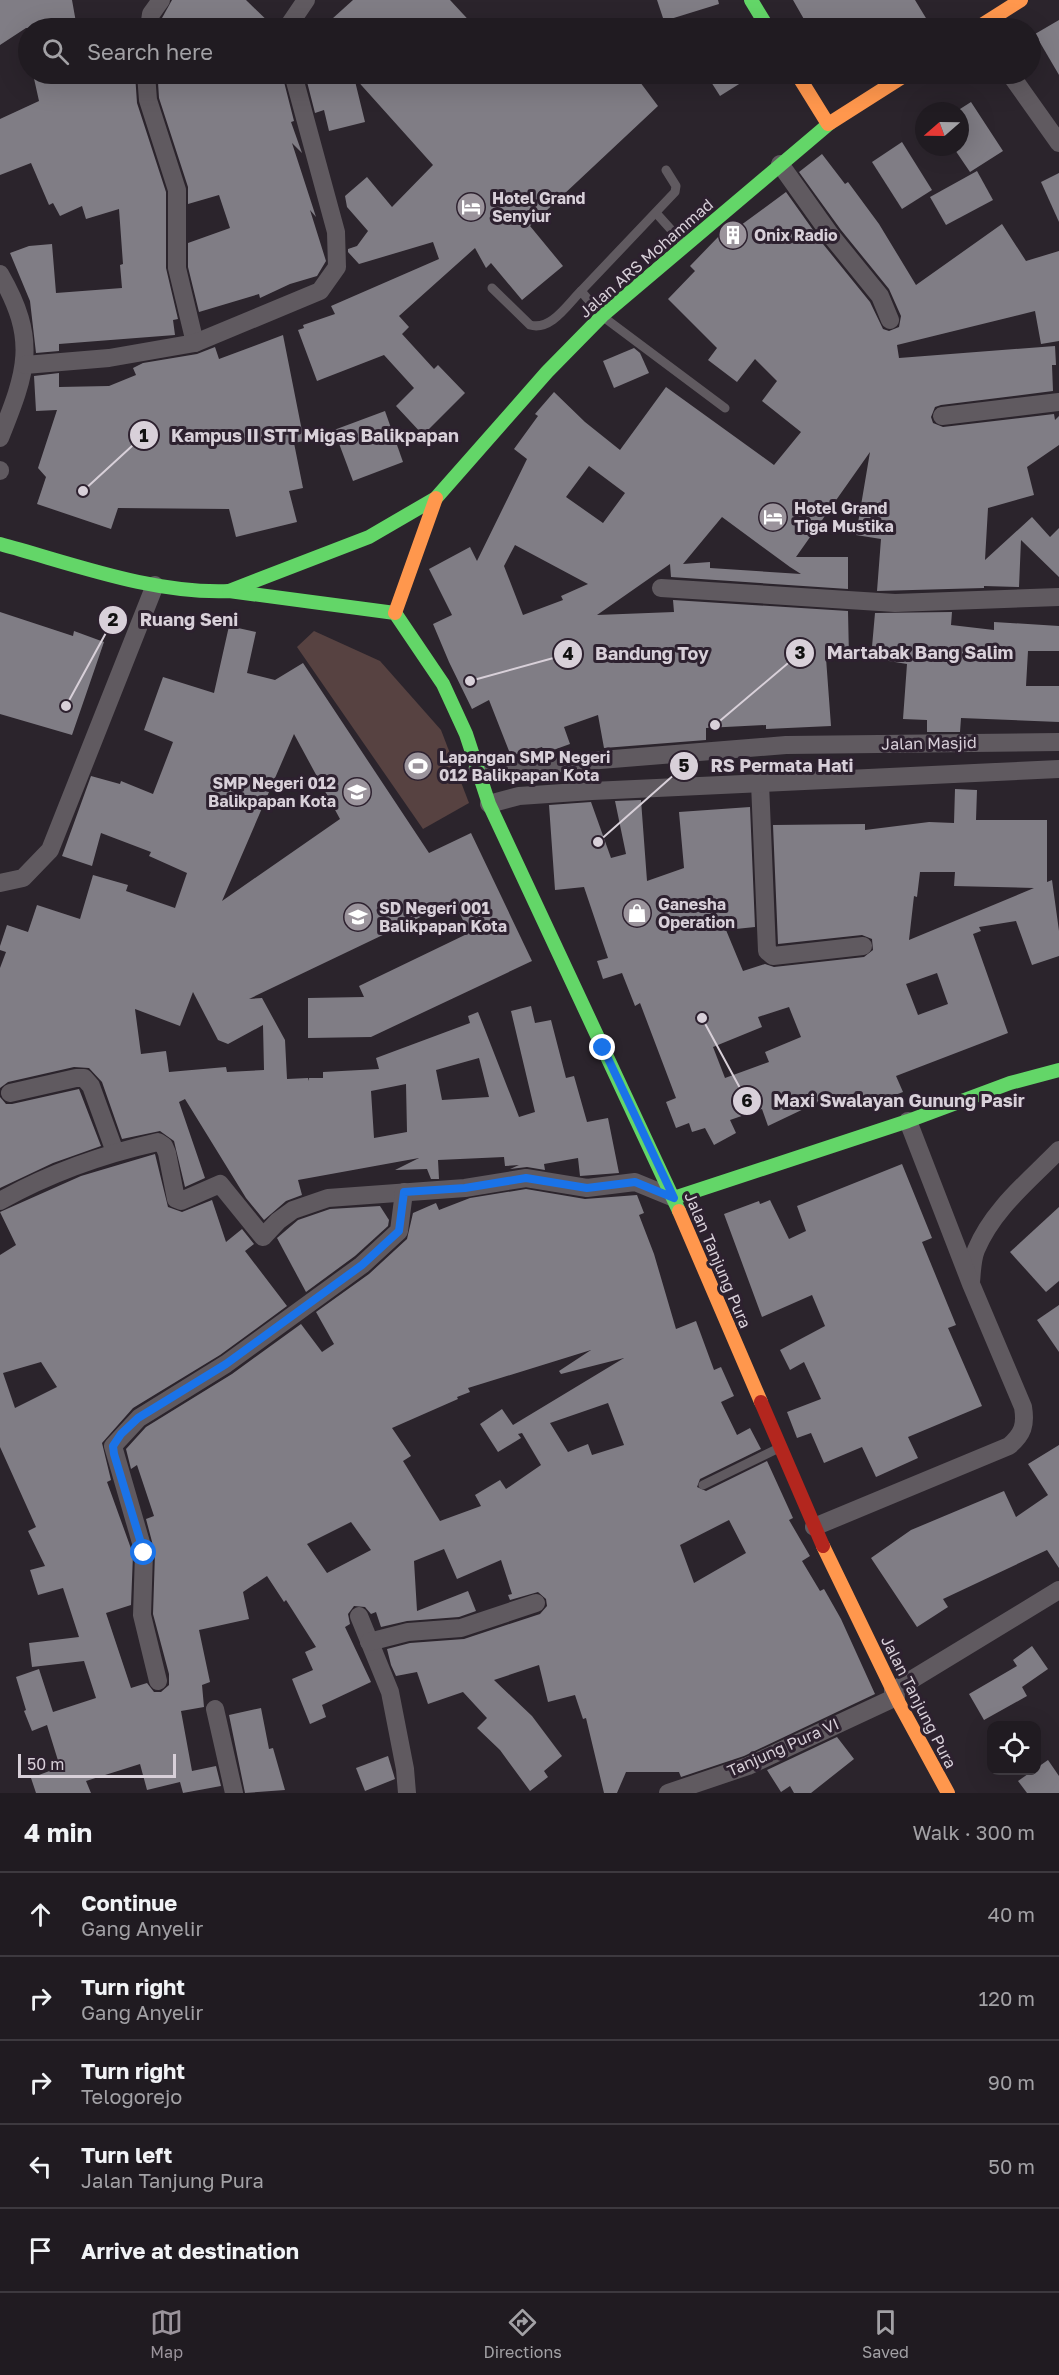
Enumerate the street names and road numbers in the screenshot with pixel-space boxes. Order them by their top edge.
street label: Jalan ARS Mohammad [575,194,717,322]
street label: Jalan Masjid [881,732,977,754]
street label: Jalan Tanjung Pura [680,1189,756,1331]
street label: Jalan Tanjung Pura [877,1632,961,1772]
street label: Tanjung Pura VI [724,1713,842,1781]

